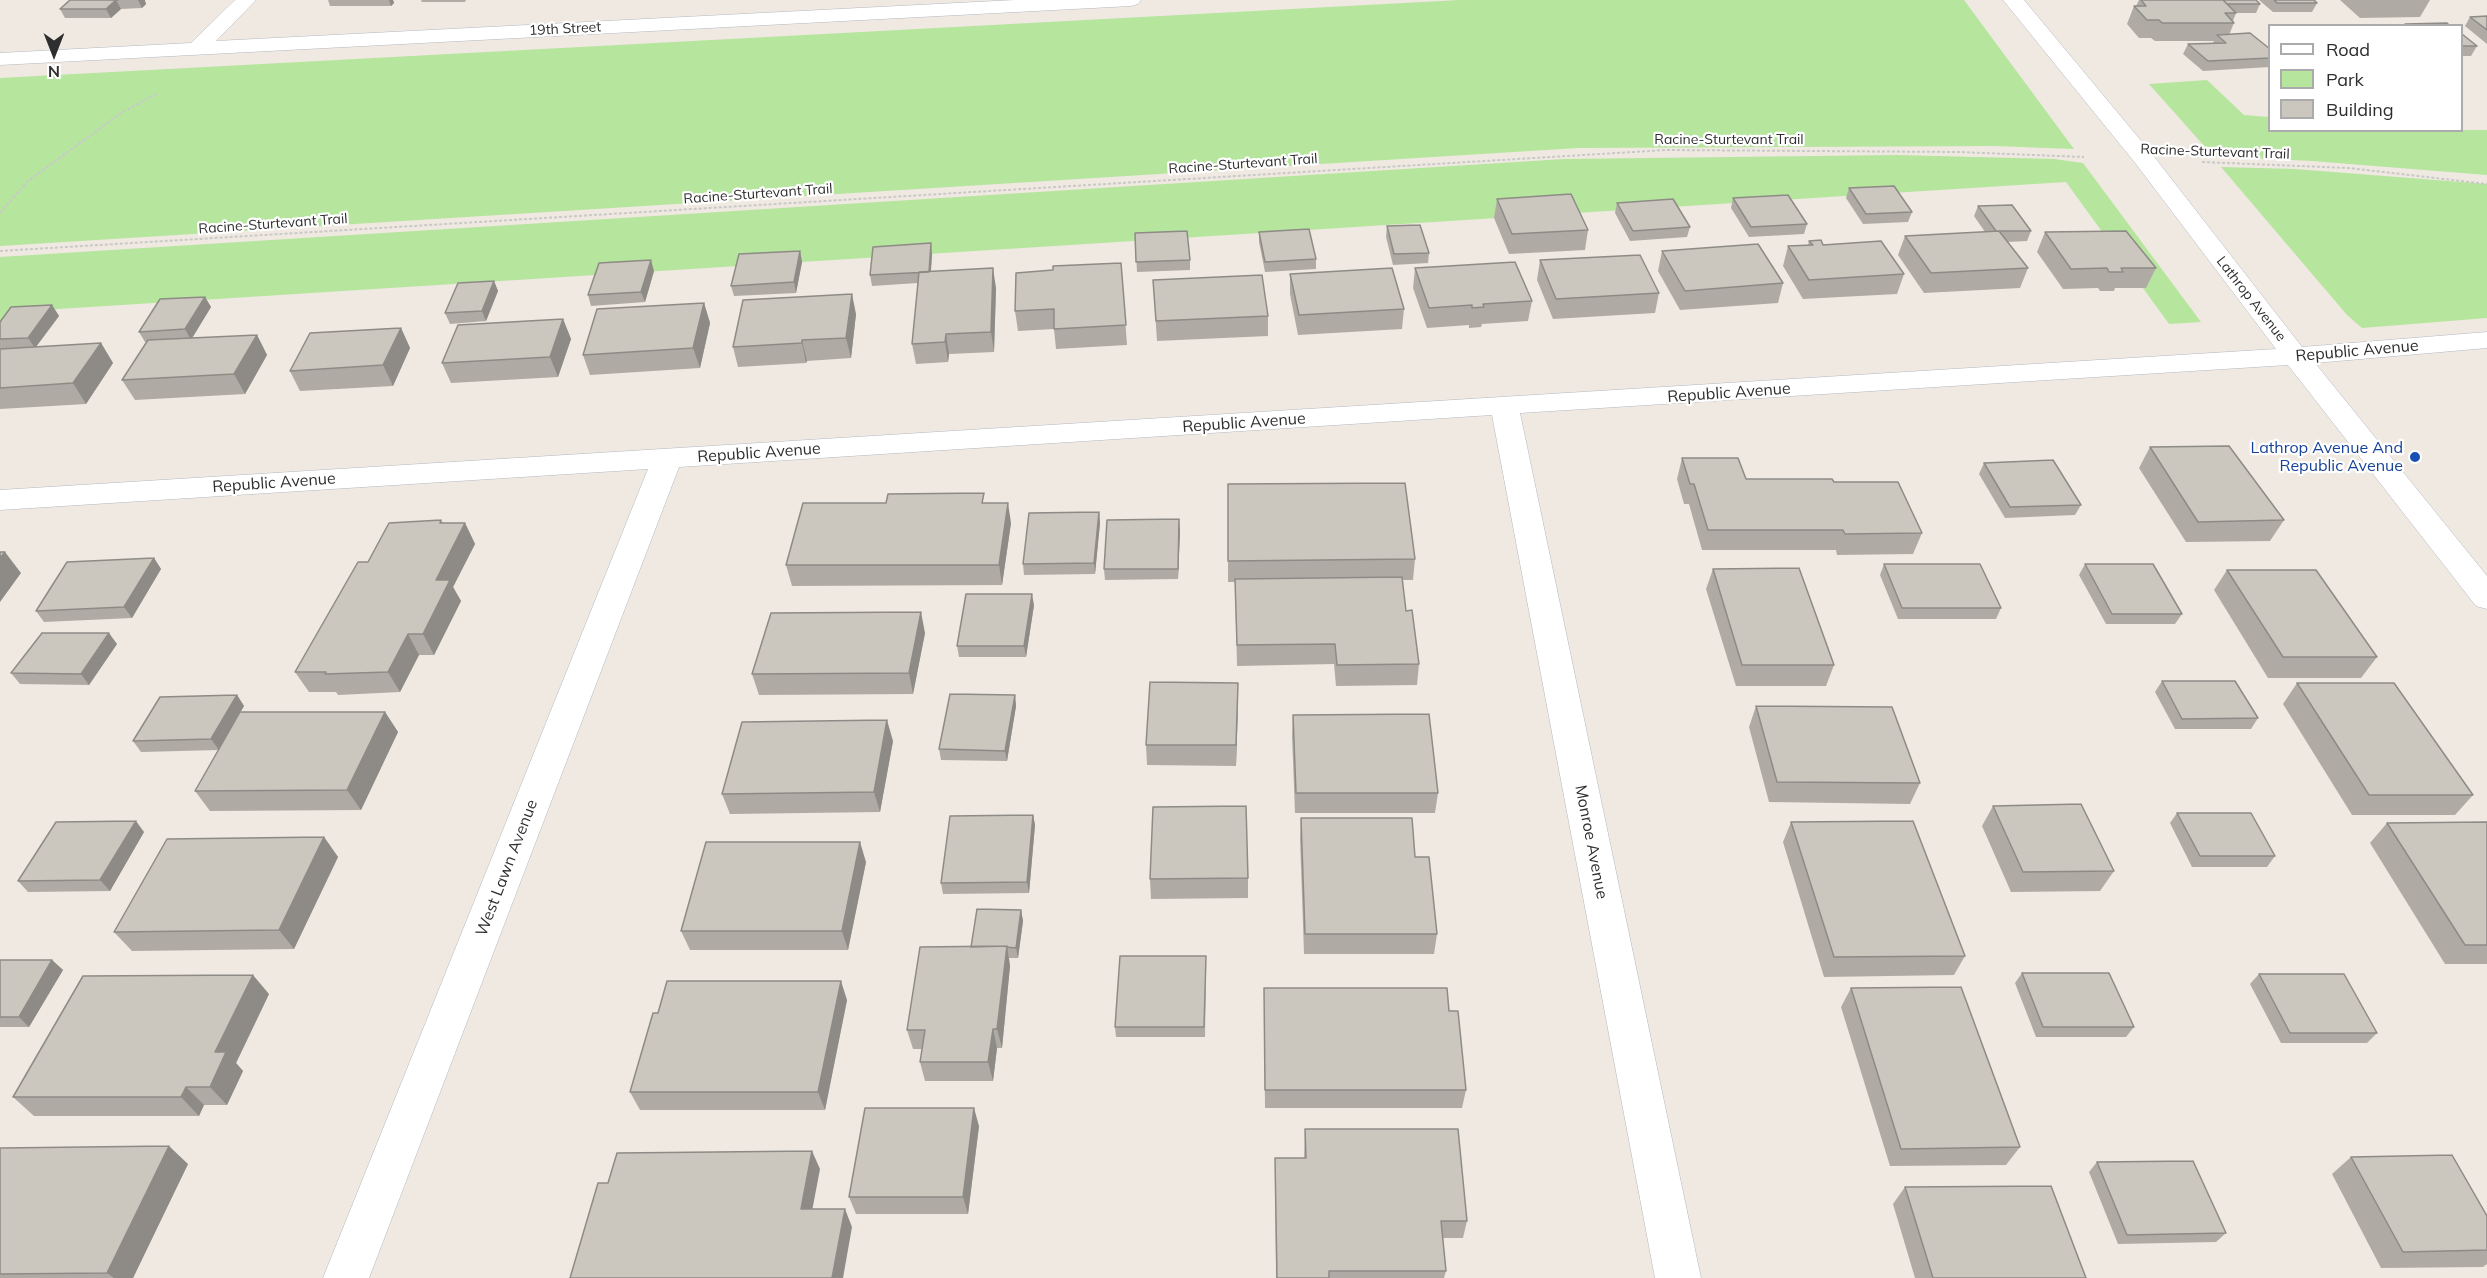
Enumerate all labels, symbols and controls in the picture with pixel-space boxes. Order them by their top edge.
street label: 19th Street [528,19,602,39]
north arrow [24,24,84,84]
legend [2268,24,2463,132]
text: Road [2326,38,2370,61]
text: N [48,62,60,82]
text: Park [2326,68,2364,91]
text: Building [2326,98,2394,121]
street label: Racine-Sturtevant Trail [1654,132,1804,148]
street label: Racine-Sturtevant Trail [2140,141,2290,163]
street label: Racine-Sturtevant Trail [1168,150,1318,178]
street label: Racine-Sturtevant Trail [683,180,833,208]
street label: Racine-Sturtevant Trail [198,210,348,238]
street label: Lathrop Avenue [2213,253,2289,345]
street label: Republic Avenue [2295,336,2419,366]
street label: Republic Avenue [1667,379,1791,407]
street label: Republic Avenue [1182,409,1306,437]
place label: Lathrop Avenue And Republic Avenue [2250,438,2403,476]
street label: Republic Avenue [697,439,821,467]
marker: Lathrop Avenue And Republic Avenue [2408,450,2422,464]
street label: Republic Avenue [212,469,336,497]
street label: Monroe Avenue [1571,783,1611,901]
street label: West Lawn Avenue [472,797,542,939]

